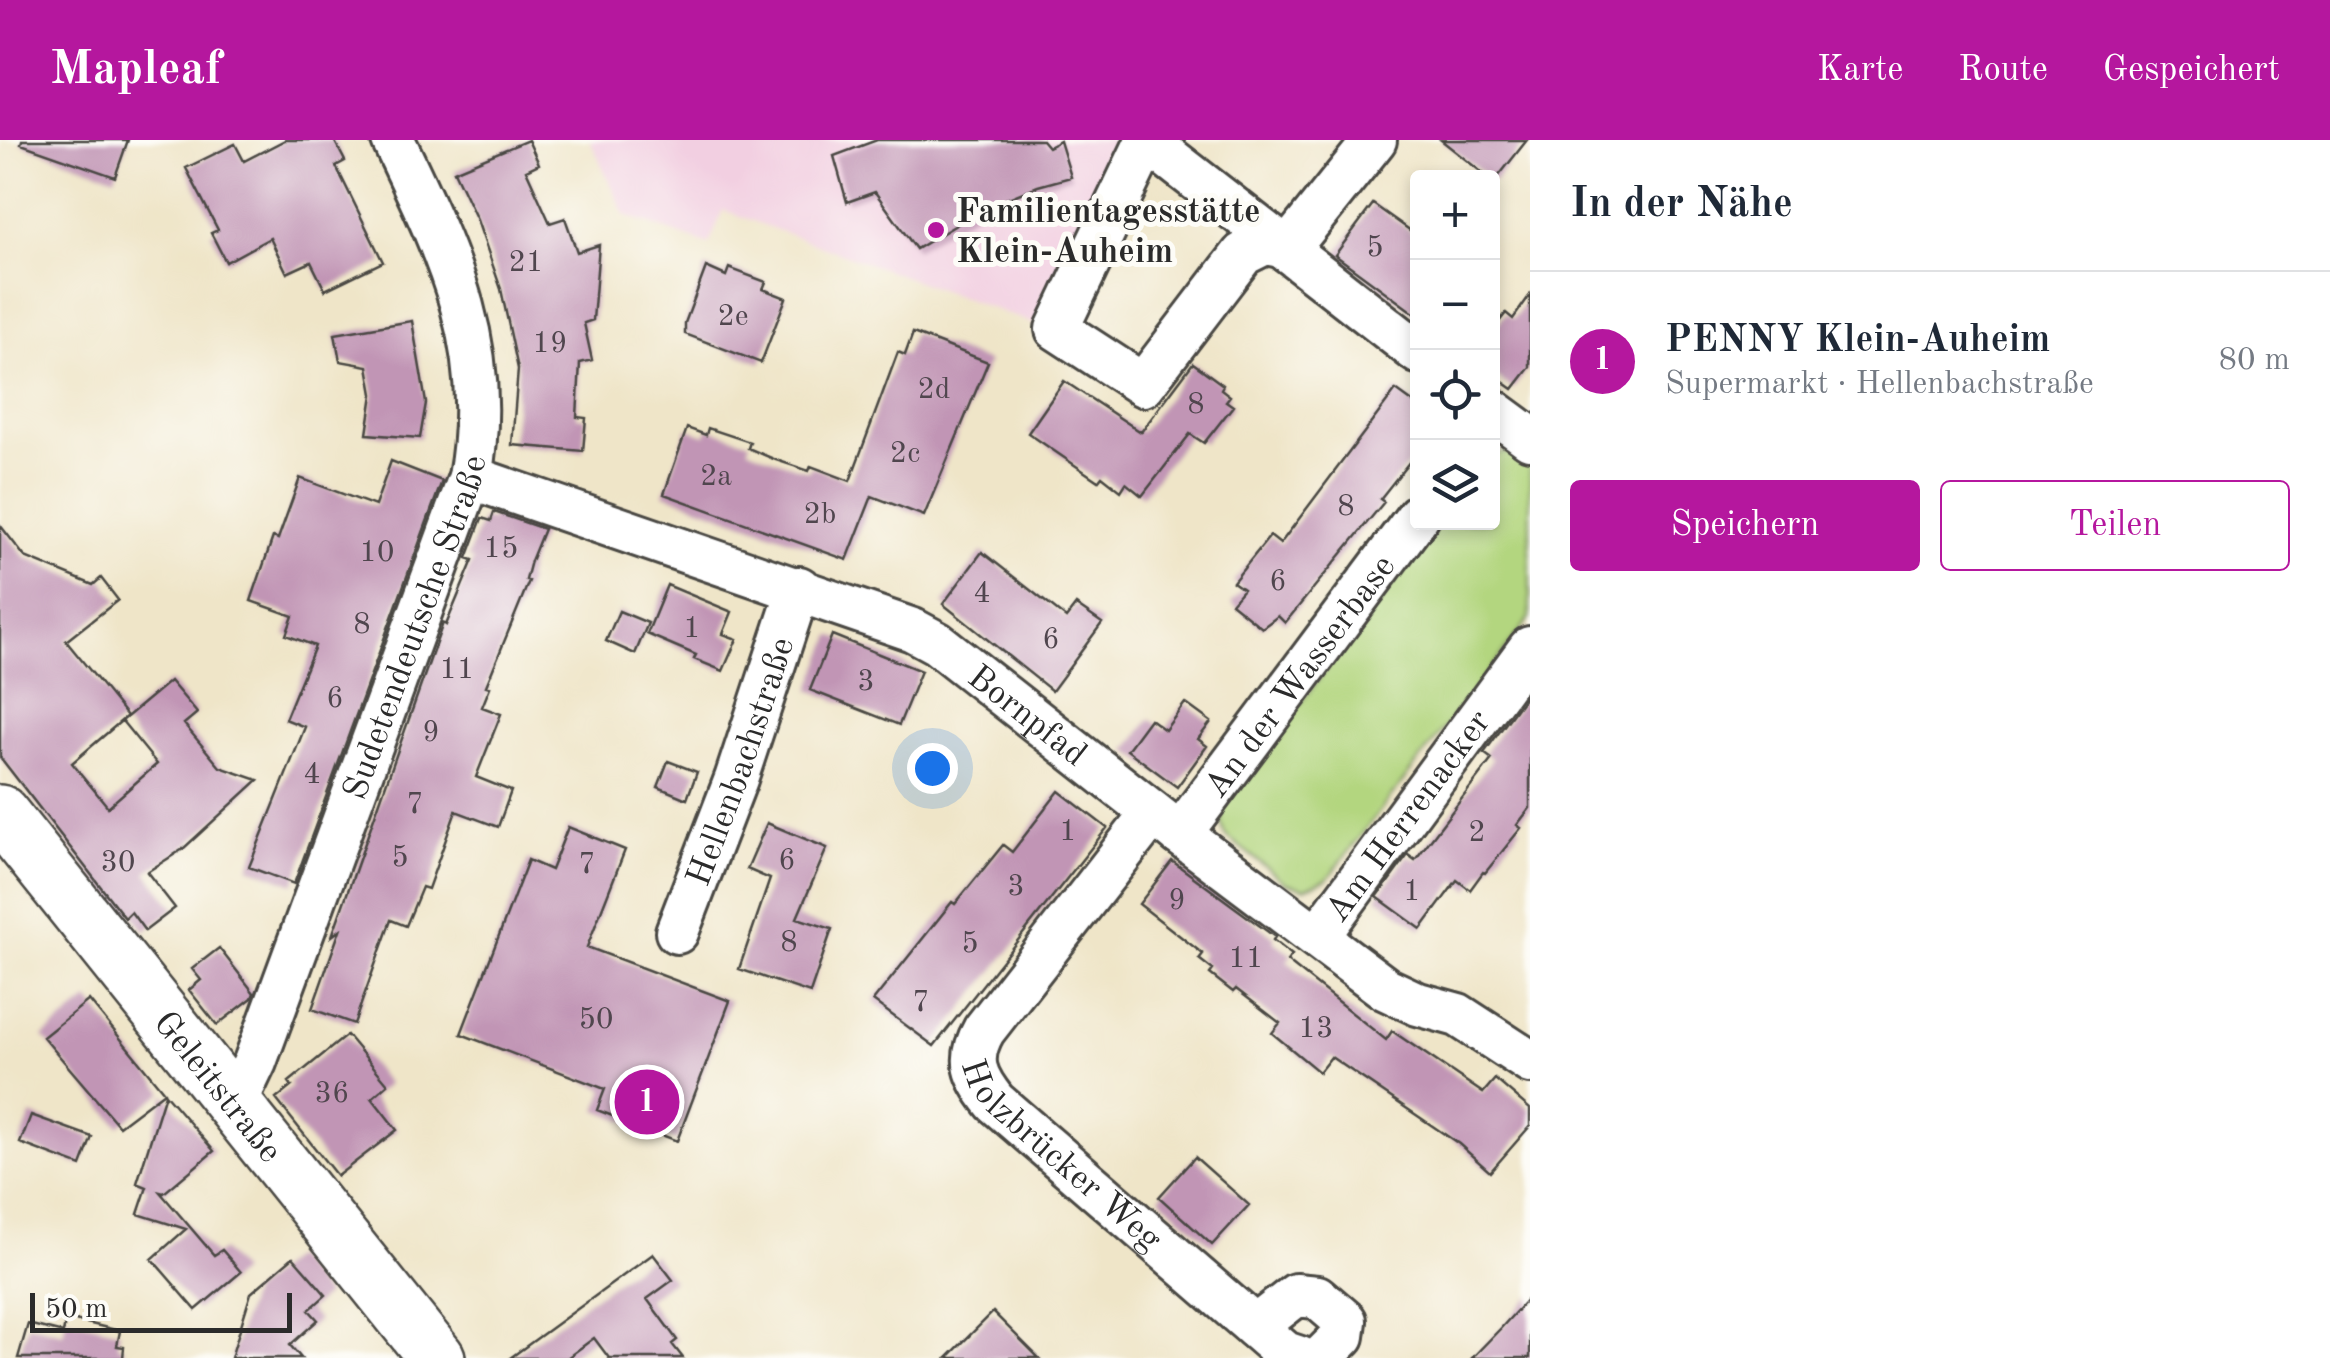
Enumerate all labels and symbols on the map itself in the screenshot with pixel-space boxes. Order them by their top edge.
place label: Familientagesstätte Klein-Auheim [956,195,1261,270]
marker: Familientagesstätte Klein-Auheim [925,219,947,241]
house number: 5 [1366,233,1384,263]
house number: 21 [509,248,543,278]
house number: 2e [717,302,749,332]
house number: 19 [533,329,567,359]
house number: 2d [917,375,951,405]
house number: 8 [1187,390,1205,420]
house number: 2c [890,439,920,469]
street label: Sudetendeutsche Straße [338,453,493,804]
house number: 2a [700,462,732,492]
house number: 8 [1337,492,1355,522]
house number: 2b [804,500,836,530]
house number: 15 [484,534,518,564]
house number: 10 [360,538,394,568]
street label: An der Wasserbase [1199,549,1403,805]
house number: 6 [1269,567,1287,597]
house number: 4 [973,579,991,609]
house number: 8 [353,610,371,640]
house number: 1 [683,614,701,644]
house number: 6 [1042,625,1060,655]
street label: Hellenbachstraße [682,633,801,891]
house number: 11 [440,655,474,685]
street label: Bornpfad [961,660,1093,774]
house number: 3 [857,667,875,697]
house number: 6 [326,684,344,714]
street label: Am Herrenacker [1320,704,1498,929]
house number: 9 [422,718,440,748]
your location [907,743,958,794]
house number: 4 [303,760,321,790]
house number: 7 [406,790,424,820]
house number: 1 [1059,817,1077,847]
house number: 2 [1468,818,1486,848]
house number: 5 [391,843,409,873]
house number: 6 [778,846,796,876]
house number: 30 [101,848,135,878]
house number: 7 [578,850,596,880]
house number: 3 [1007,872,1025,902]
house number: 1 [1403,877,1421,907]
house number: 9 [1168,886,1186,916]
house number: 8 [780,928,798,958]
house number: 5 [961,929,979,959]
house number: 11 [1229,944,1263,974]
house number: 7 [912,988,930,1018]
house number: 50 [579,1005,613,1035]
street label: Geleitstraße [146,1006,288,1170]
house number: 13 [1299,1014,1333,1044]
street label: Holzbrücker Weg [954,1055,1168,1258]
pin: 1 [614,1064,680,1140]
house number: 36 [315,1079,349,1109]
scale bar [30,1288,292,1332]

